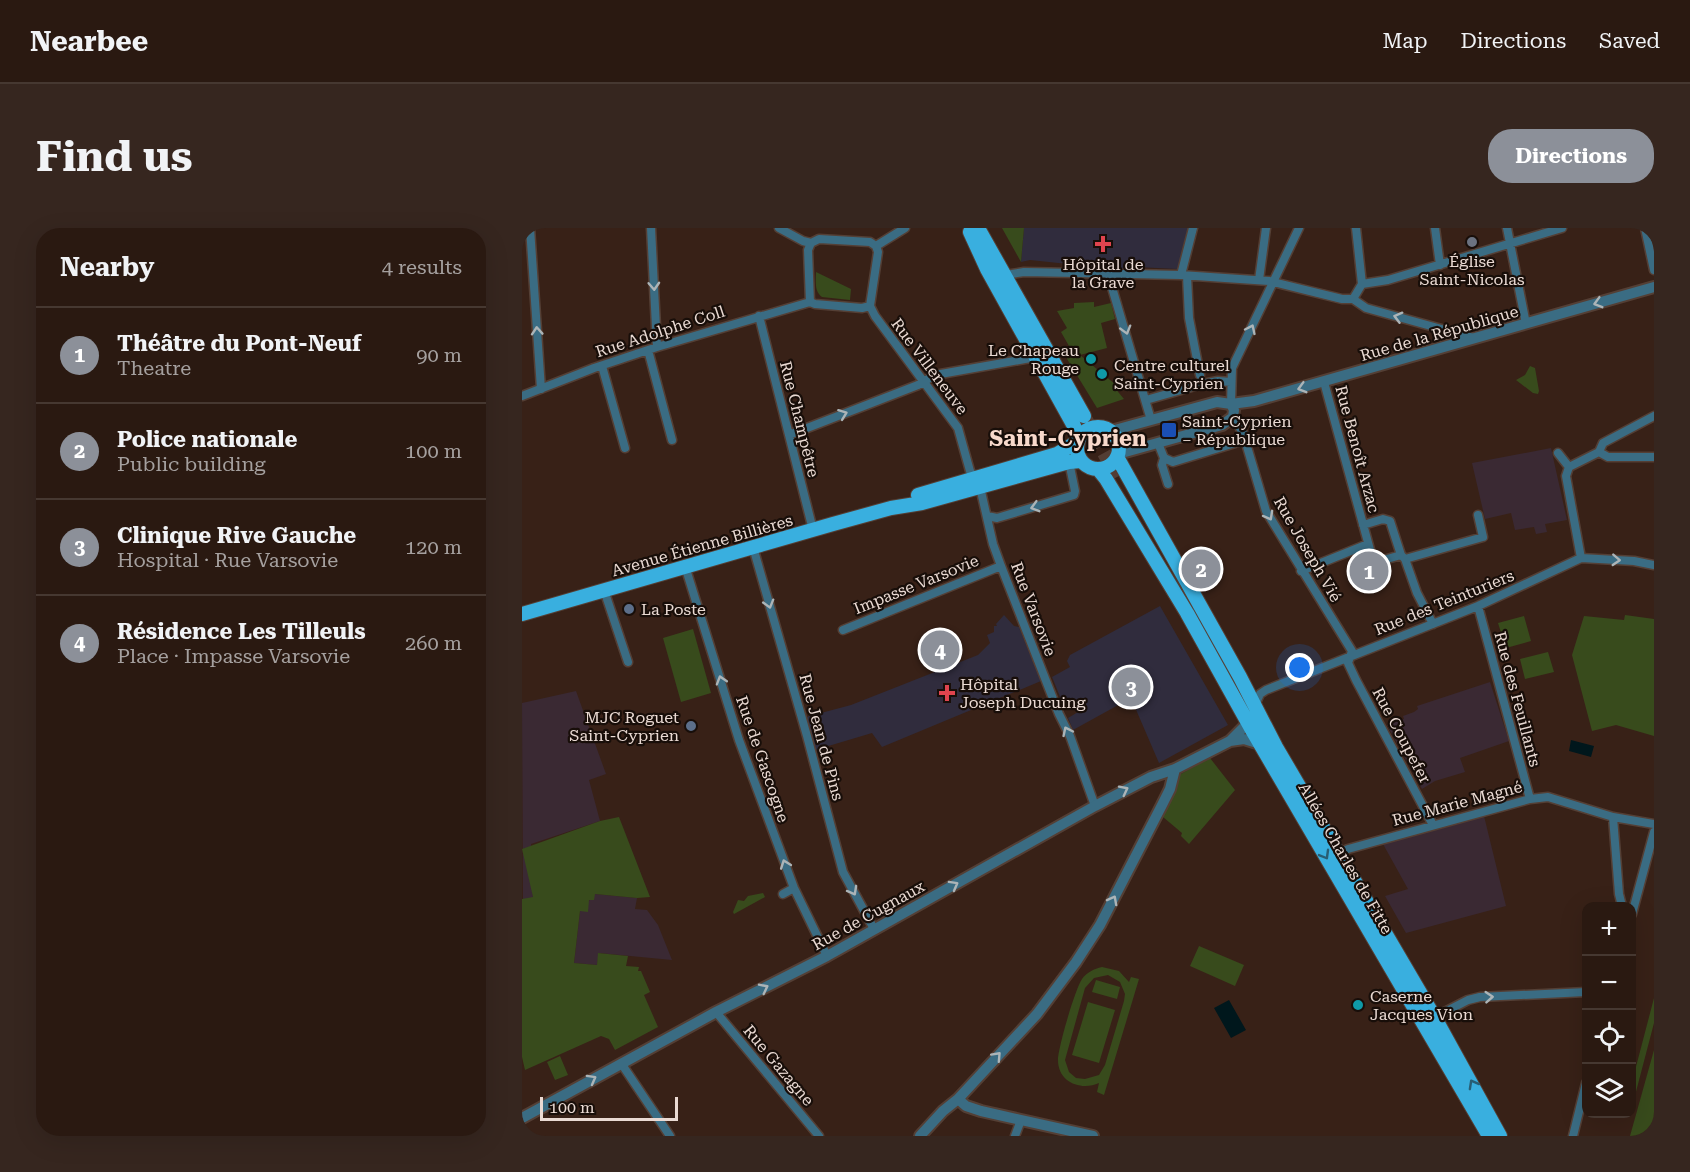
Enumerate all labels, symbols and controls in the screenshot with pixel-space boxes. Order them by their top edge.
text: Nearbee [30,25,148,58]
text: Map [1383,29,1427,53]
text: Directions [1460,29,1566,53]
text: Saved [1599,29,1660,53]
button: Directions [1488,129,1654,183]
text: Find us [36,132,193,181]
marker: Hôpital de la Grave [1094,235,1112,253]
marker: Église Saint-Nicolas [1465,235,1479,249]
text: Nearby [60,252,154,282]
place label: Église Saint-Nicolas [1419,252,1525,289]
text: 4 results [382,255,462,279]
place label: Hôpital de la Grave [1062,255,1144,292]
one-way arrow [647,282,660,291]
one-way arrow [1593,296,1604,308]
street label: Rue Adolphe Coll [593,302,727,361]
street label: Rue de la République [1358,302,1521,365]
one-way arrow [1393,312,1404,324]
street label: Rue Villeneuve [887,314,972,418]
one-way arrow [1119,324,1131,335]
one-way arrow [1244,325,1256,336]
one-way arrow [531,326,544,335]
text: Théâtre du Pont-Neuf [117,331,361,356]
place label: Le Chapeau Rouge [988,341,1079,378]
text: 1 [74,343,85,367]
text: 90 m [416,343,462,367]
marker: Le Chapeau Rouge [1084,352,1098,366]
text: Theatre [117,356,191,380]
place label: Centre culturel Saint-Cyprien [1114,356,1230,393]
street label: Rue Champêtre [776,359,823,479]
marker: Centre culturel Saint-Cyprien [1095,367,1109,381]
one-way arrow [1297,381,1308,393]
street label: Rue Benoît Arzac [1331,383,1384,515]
one-way arrow [837,409,848,421]
place label: Saint-Cyprien – République [1182,412,1292,449]
marker: Saint-Cyprien – République [1160,421,1178,439]
district label: Saint-Cyprien [989,426,1147,451]
text: Police nationale [117,427,297,452]
text: 2 [74,439,85,463]
text: 100 m [405,439,462,463]
text: Public building [117,452,266,476]
street label: Rue Joseph Vié [1270,493,1346,605]
one-way arrow [1030,500,1041,512]
street label: Avenue Étienne Billières [609,510,795,580]
one-way arrow [1262,510,1273,520]
text: Clinique Rive Gauche [117,523,356,548]
text: 3 [74,535,85,559]
text: 120 m [405,535,462,559]
pin: 2 [1182,546,1220,592]
text: Hospital · Rue Varsovie [117,548,338,572]
pin: 1 [1350,548,1388,594]
street label: Impasse Varsovie [851,551,982,618]
one-way arrow [1612,554,1621,567]
street label: Rue Varsovie [1007,559,1060,659]
street label: Rue des Teinturiers [1372,566,1517,639]
one-way arrow [761,598,774,608]
place label: La Poste [641,600,706,619]
marker: La Poste [622,602,636,616]
text: Résidence Les Tilleuls [117,619,366,644]
pin: 4 [920,628,960,672]
street label: Rue des Feuillants [1490,629,1545,769]
text: 4 [74,631,85,655]
text: 260 m [405,631,462,655]
text: Place · Impasse Varsovie [117,644,350,668]
your location [1285,653,1314,682]
pin: 3 [1112,664,1150,710]
street label: Rue Jean de Pins [795,672,848,803]
one-way arrow [716,675,728,686]
place label: Hôpital Joseph Ducuing [960,675,1086,712]
marker: Hôpital Joseph Ducuing [938,684,956,702]
street label: Rue Coupefer [1368,684,1435,787]
street label: Rue de Gascogne [732,693,793,825]
place label: MJC Roguet Saint-Cyprien [569,708,679,745]
marker: MJC Roguet Saint-Cyprien [684,719,698,733]
one-way arrow [1063,727,1075,738]
street label: Rue Marie Magné [1390,777,1524,830]
street label: Allées Charles de Fitte [1294,779,1397,937]
one-way arrow [1118,786,1129,798]
one-way arrow [1318,849,1330,859]
one-way arrow [779,859,792,870]
street label: Rue de Cugnaux [809,876,928,954]
one-way arrow [947,881,958,892]
one-way arrow [846,885,857,895]
one-way arrow [1106,896,1117,906]
map controls [1582,902,1636,1118]
button: + [1582,902,1636,956]
button: − [1582,956,1636,1010]
one-way arrow [757,983,768,995]
place label: Caserne Jacques Vion [1370,987,1473,1024]
one-way arrow [1484,990,1493,1003]
marker: Caserne Jacques Vion [1351,998,1365,1012]
button: locate [1582,1010,1636,1064]
street label: Rue Gazagne [739,1021,818,1110]
one-way arrow [990,1052,1001,1063]
button: layers [1582,1064,1636,1118]
one-way arrow [585,1075,596,1086]
one-way arrow [1469,1080,1480,1090]
scale bar [540,1094,678,1122]
text: 100 m [549,1098,595,1117]

